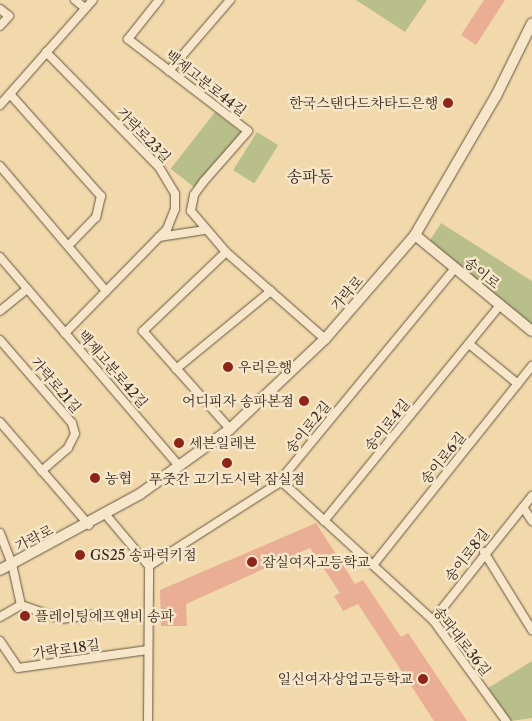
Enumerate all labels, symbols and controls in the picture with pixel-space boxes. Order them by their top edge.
street label: 백제고분로44길 [162,46,250,120]
place label: 한국스탠다드차타드은행 [289,95,438,111]
marker: 한국스탠다드차타드은행 [442,97,454,109]
street label: 가락로23길 [114,104,174,166]
district label: 송파동 [287,166,333,186]
street label: 송이로 [461,254,503,292]
street label: 가락로 [327,272,367,314]
street label: 백제고분로42길 [75,327,151,411]
street label: 가락로21길 [27,354,85,416]
place label: 우리은행 [238,359,292,375]
marker: 우리은행 [222,361,234,373]
place label: 어디피자 송파본점 [182,393,294,409]
marker: 어디피자 송파본점 [298,395,310,407]
street label: 송이로4길 [361,396,413,454]
street label: 송이로2길 [282,398,334,456]
street label: 송이로6길 [417,429,469,487]
place label: 세븐일레븐 [189,435,257,451]
marker: 세븐일레븐 [173,437,185,449]
marker: 푸줏간 고기도시락 잠실점 [221,457,233,469]
place label: 농협 [105,470,132,486]
place label: 푸줏간 고기도시락 잠실점 [149,471,305,487]
marker: 농협 [89,472,101,484]
street label: 가락로 [12,521,56,555]
street label: 송이로8길 [441,525,493,585]
place label: GS25 송파럭키점 [90,547,197,563]
marker: GS25 송파럭키점 [74,549,86,561]
place label: 잠실여자고등학교 [262,554,370,570]
marker: 잠실여자고등학교 [246,556,258,568]
street label: 송파대로36길 [430,603,494,679]
place label: 플레이팅에프앤비 송파 [35,608,174,624]
marker: 플레이팅에프앤비 송파 [19,610,31,622]
street label: 가락로18길 [31,636,101,662]
place label: 일신여자상업고등학교 [278,671,413,687]
marker: 일신여자상업고등학교 [417,673,429,685]

